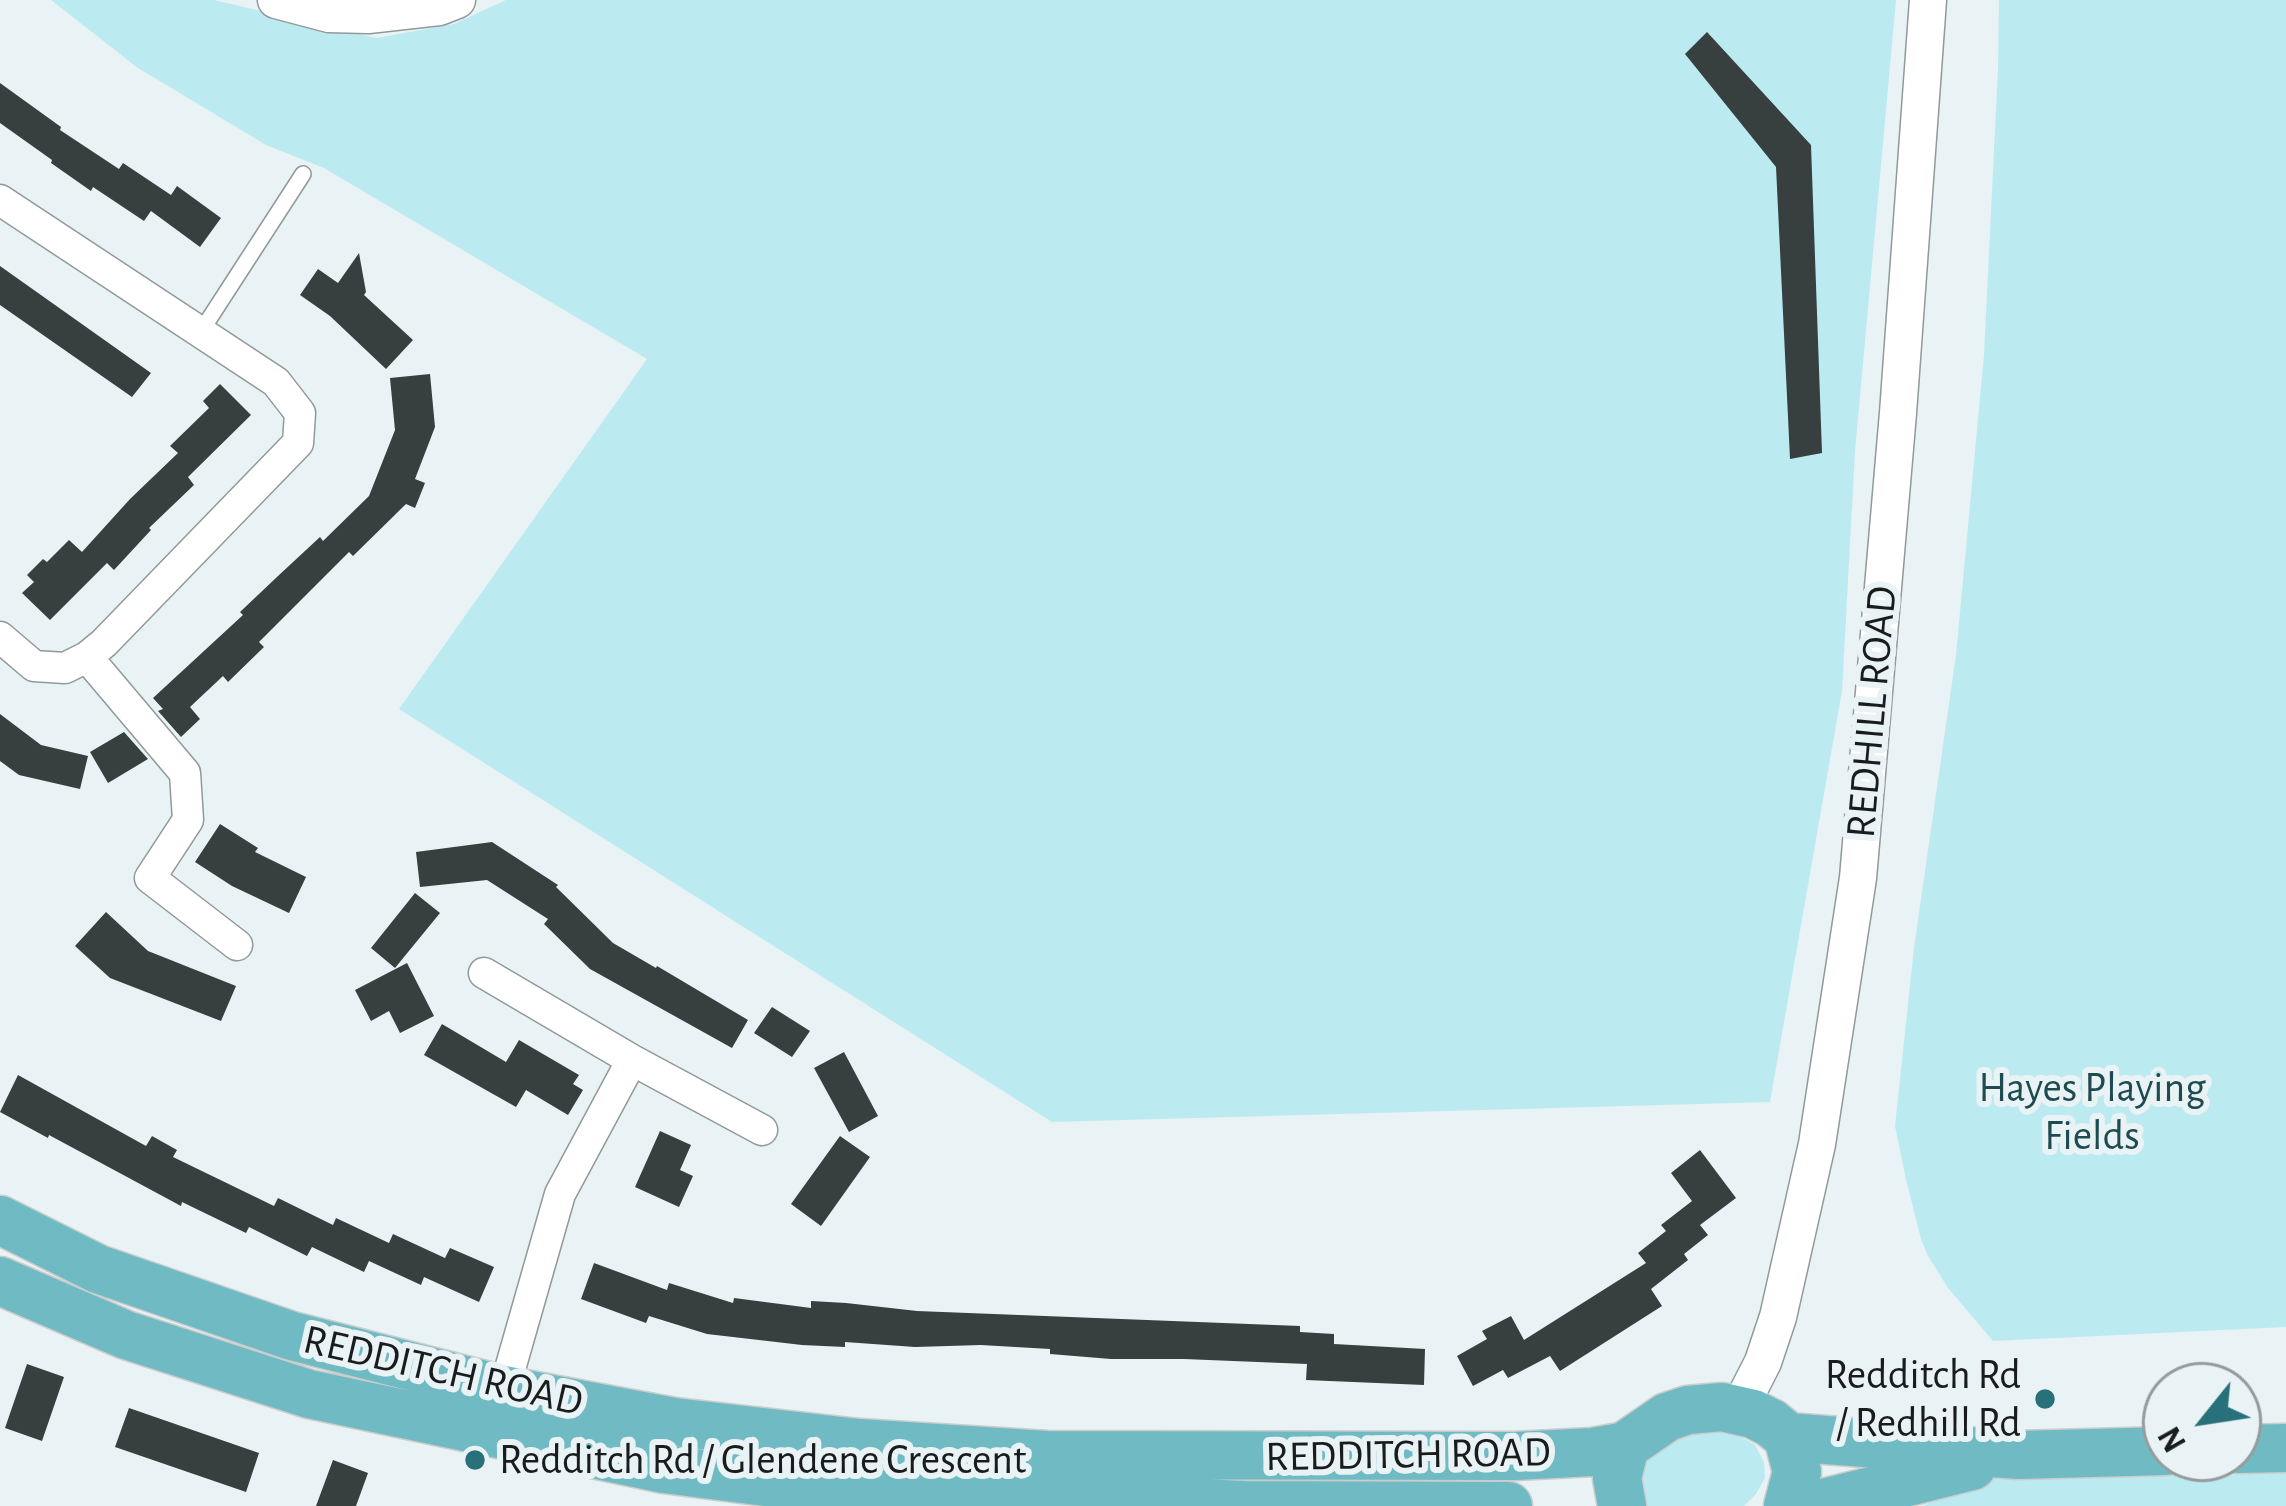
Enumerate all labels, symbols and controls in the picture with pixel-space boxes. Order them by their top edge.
street label: REDHILL ROAD [1836,584,1908,840]
park label: Hayes Playing Fields [1978,1063,2206,1162]
street label: REDDITCH ROAD [298,1314,588,1428]
place label: Redditch Rd / Redhill Rd [1825,1350,2021,1448]
north arrow [2142,1362,2262,1482]
marker: Redditch Rd / Redhill Rd [2032,1386,2058,1412]
text: N [2153,1421,2193,1457]
street label: REDDITCH ROAD [1265,1427,1551,1483]
place label: Redditch Rd / Glendene Crescent [499,1435,1026,1485]
marker: Redditch Rd / Glendene Crescent [462,1447,488,1473]

